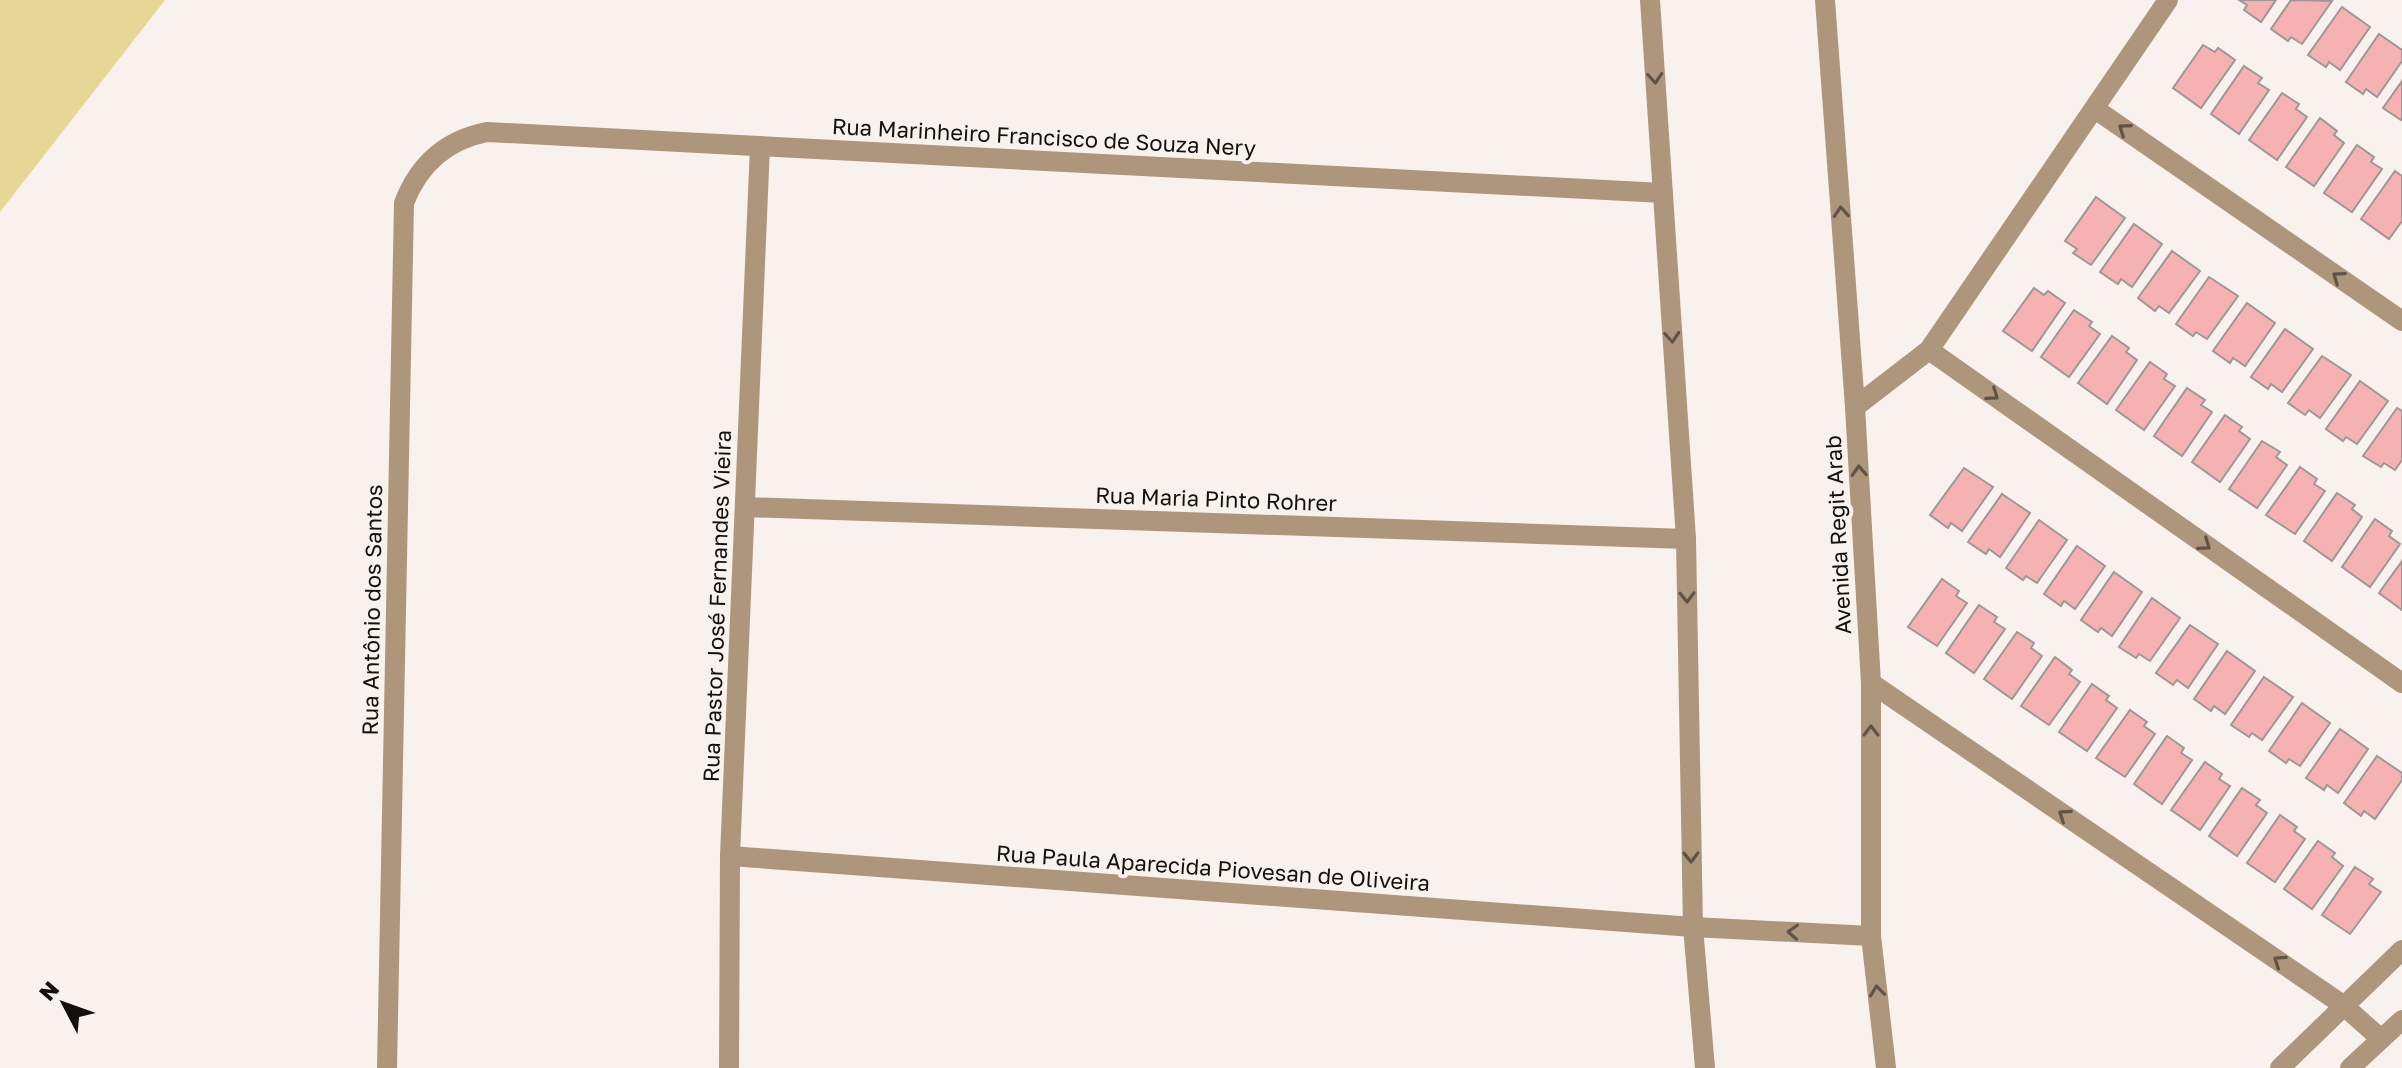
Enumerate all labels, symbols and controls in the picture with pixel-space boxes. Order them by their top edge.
one-way arrow [1647,72,1664,85]
street label: Rua Marinheiro Francisco de Souza Nery [831,112,1257,161]
one-way arrow [2118,124,2132,139]
one-way arrow [1833,205,1850,218]
one-way arrow [2332,272,2346,287]
one-way arrow [1663,331,1680,344]
one-way arrow [1984,385,1998,400]
street label: Rua Pastor José Fernandes Vieira [697,429,736,783]
street label: Avenida Regit Arab [1819,435,1856,635]
one-way arrow [1851,464,1868,477]
street label: Rua Maria Pinto Rohrer [1095,481,1338,516]
street label: Rua Antônio dos Santos [356,484,387,736]
one-way arrow [2197,535,2211,550]
one-way arrow [1678,591,1695,604]
one-way arrow [1862,724,1880,737]
one-way arrow [2058,810,2072,825]
street label: Rua Paula Aparecida Piovesan de Oliveira [995,839,1431,896]
one-way arrow [1683,851,1700,864]
one-way arrow [1786,924,1799,941]
one-way arrow [2273,956,2287,971]
north arrow [24,964,104,1044]
text: N [33,975,64,1006]
one-way arrow [1869,984,1886,997]

